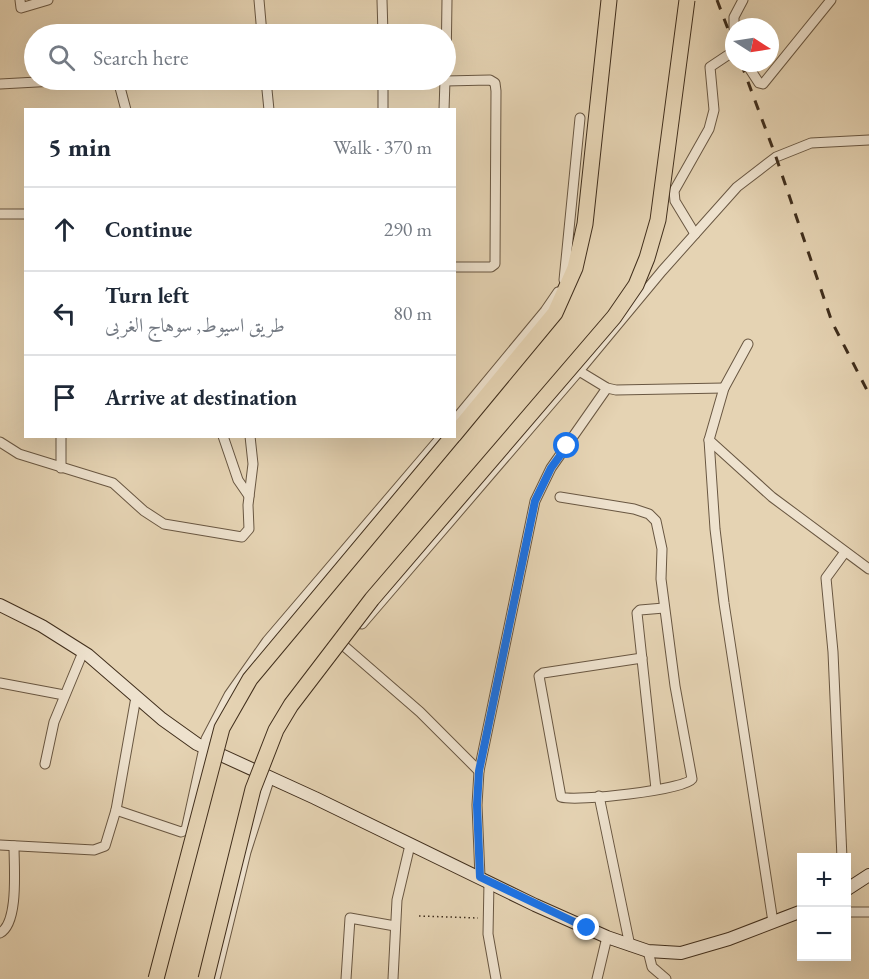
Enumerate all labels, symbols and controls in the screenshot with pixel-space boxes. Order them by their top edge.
north arrow [725,18,779,72]
search box [24,24,456,90]
icon: search [45,41,78,74]
text: Search here [93,43,188,72]
text: 5 min [48,130,111,164]
text: Walk · 370 m [333,134,432,160]
icon: ahead [48,213,81,246]
text: Continue [105,215,192,244]
text: 290 m [384,216,432,242]
text: Turn left [105,281,189,310]
icon: left [48,297,81,330]
text: 80 m [393,300,432,326]
text: طريق اسيوط, سوهاج الغربى [105,312,285,338]
icon: arrive [48,381,81,414]
text: Arrive at destination [105,383,297,412]
route start [553,432,579,458]
map controls [797,853,851,961]
button: + [797,853,851,907]
button: − [797,907,851,961]
route end [573,914,599,940]

